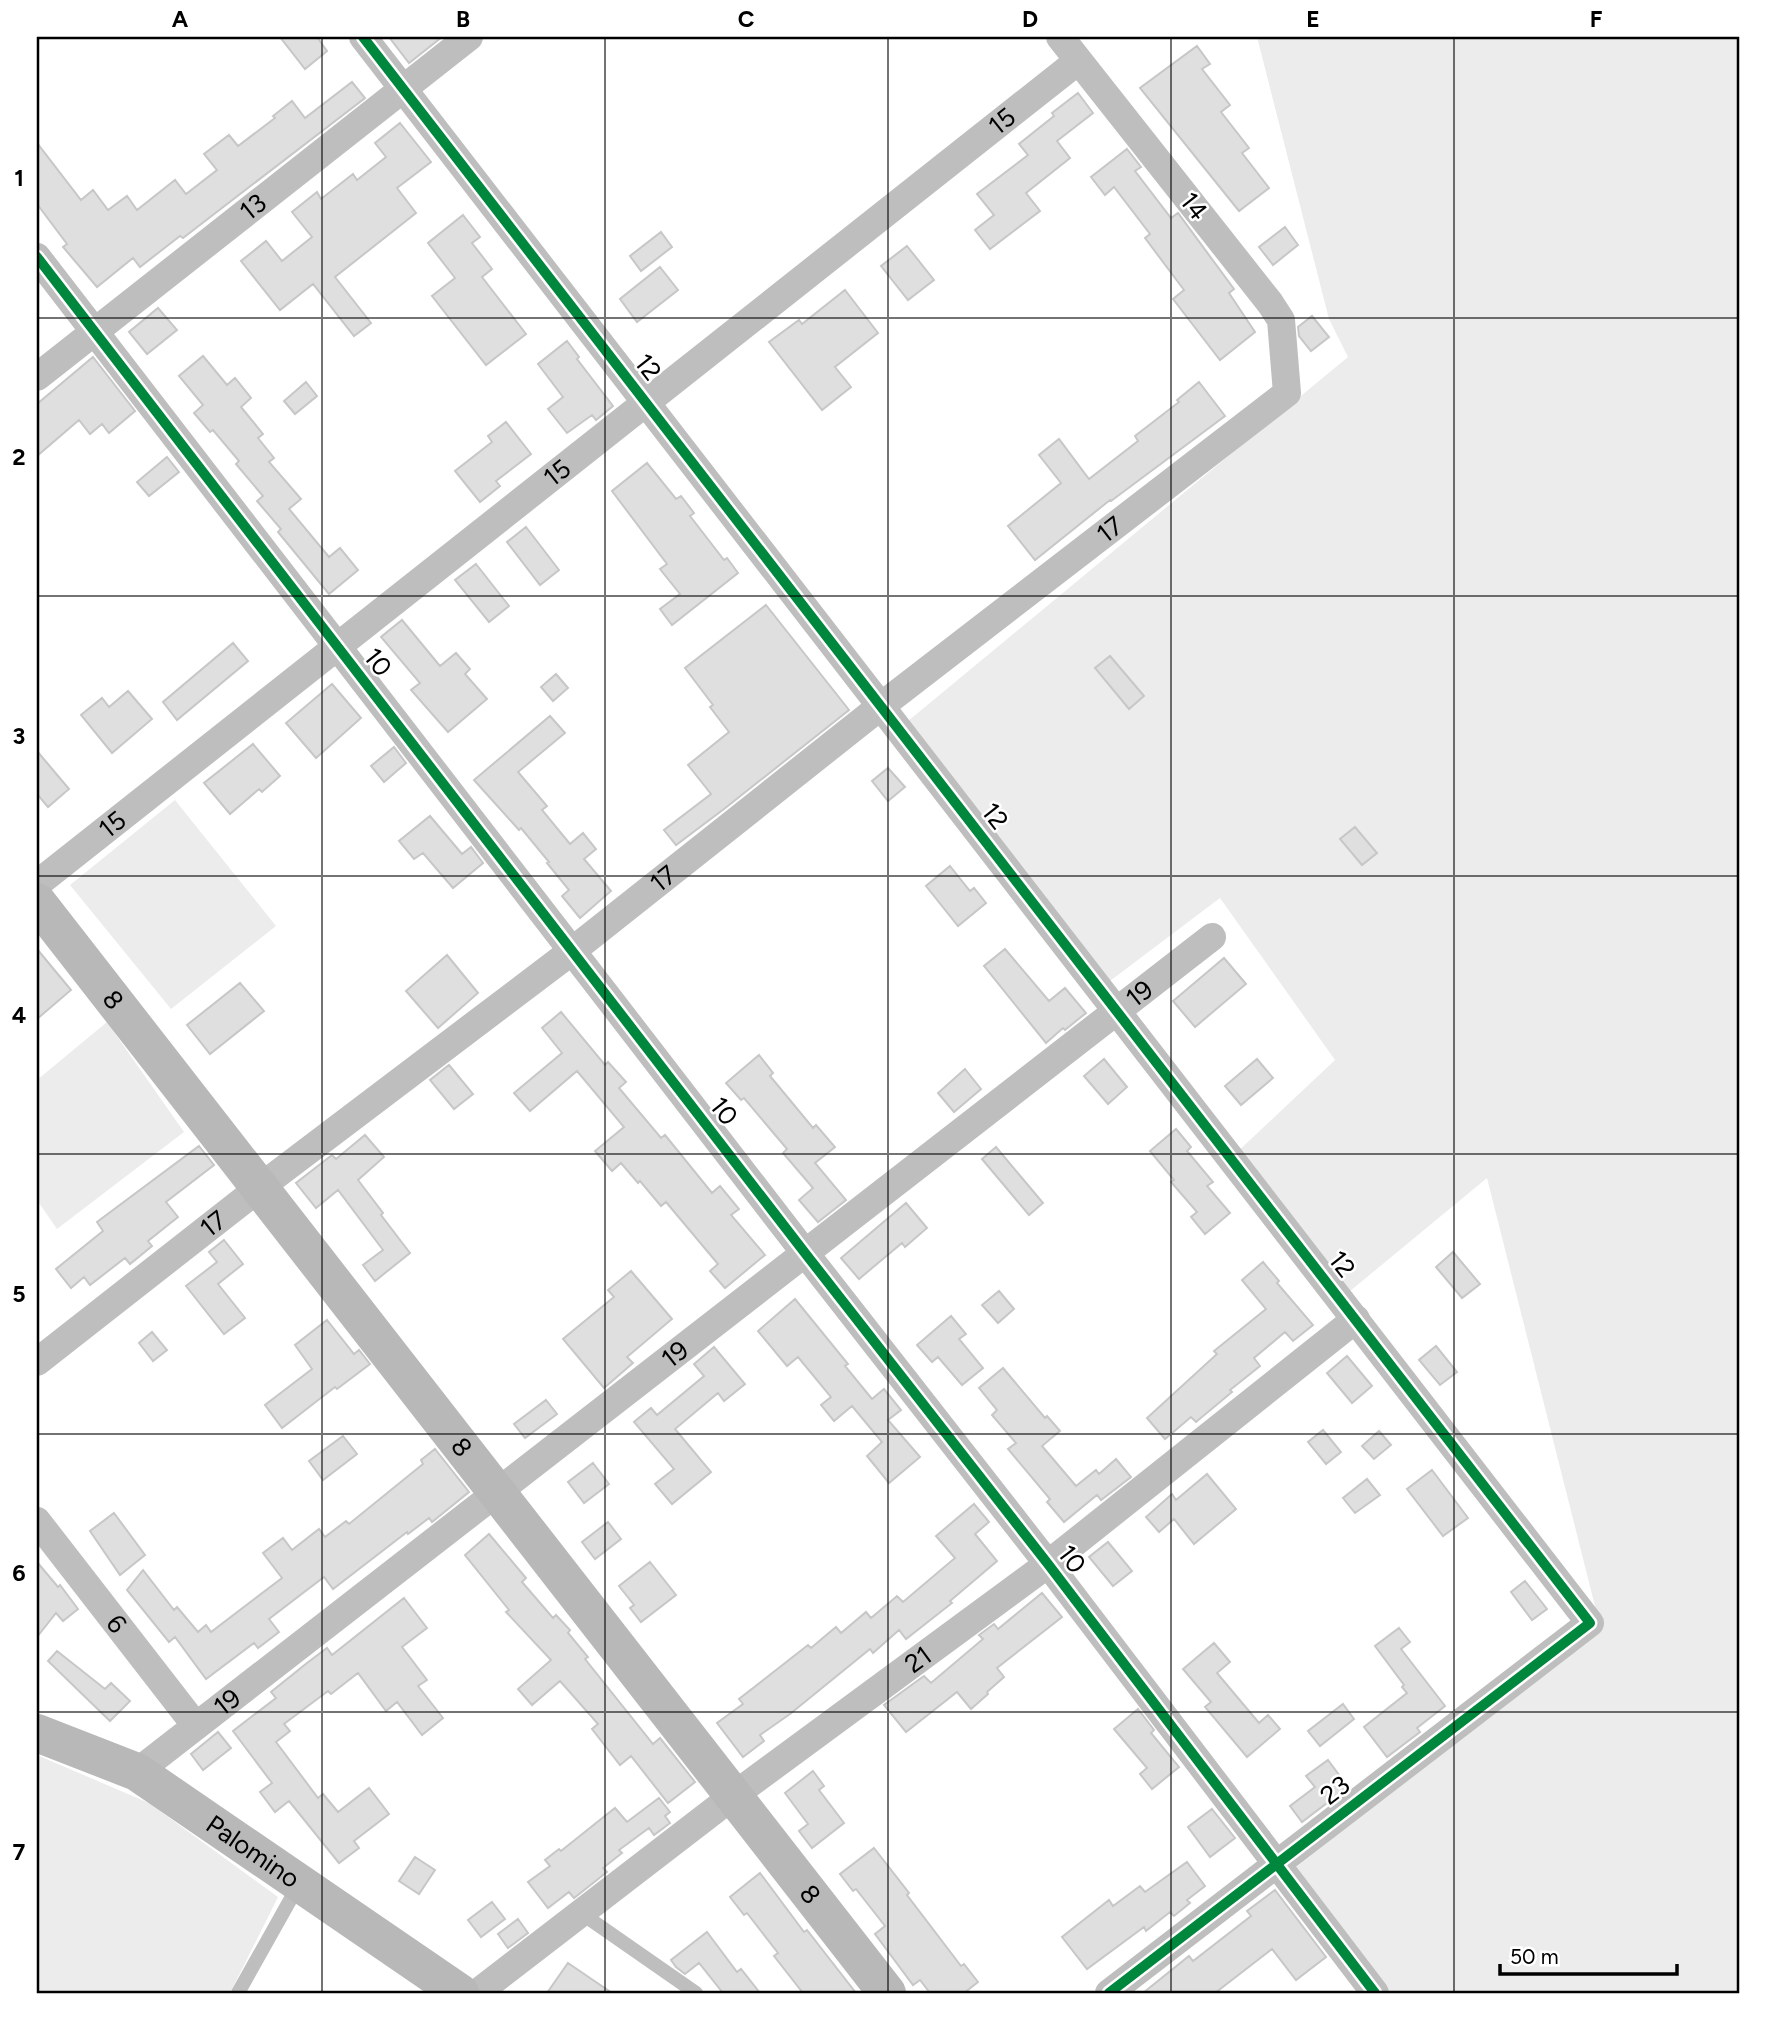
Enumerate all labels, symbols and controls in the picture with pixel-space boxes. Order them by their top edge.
text: A [172,5,189,33]
text: B [456,5,470,33]
text: C [738,5,755,33]
text: D [1022,5,1038,33]
text: E [1306,5,1320,33]
text: F [1590,5,1603,33]
street label: 15 [982,101,1022,142]
text: 1 [14,164,24,192]
street label: 14 [1173,186,1215,226]
street label: 13 [233,187,273,227]
street label: 12 [628,347,668,387]
text: 2 [12,443,26,471]
street label: 15 [537,452,577,493]
street label: 17 [1090,509,1129,550]
street label: 10 [357,641,399,683]
text: 3 [13,722,25,750]
street label: 12 [975,796,1015,836]
street label: 15 [92,804,132,845]
street label: 17 [644,858,683,899]
street label: 19 [1119,973,1159,1014]
street label: 8 [96,984,131,1016]
text: 4 [12,1001,26,1029]
street label: 10 [703,1090,745,1132]
street label: 17 [194,1204,233,1244]
street label: 12 [1322,1244,1362,1284]
text: 5 [12,1280,26,1308]
street label: 19 [655,1334,695,1375]
street label: 8 [444,1431,479,1463]
street label: 10 [1051,1538,1093,1580]
text: 6 [12,1559,26,1587]
street label: 6 [100,1608,134,1639]
street label: 21 [898,1639,938,1680]
street label: 19 [207,1682,247,1723]
street label: 23 [1314,1769,1356,1811]
street label: Palomino [200,1808,306,1895]
text: 7 [13,1838,26,1866]
street label: 8 [793,1878,828,1911]
scale bar [1500,1932,1676,1976]
text: 50 m [1510,1944,1559,1969]

